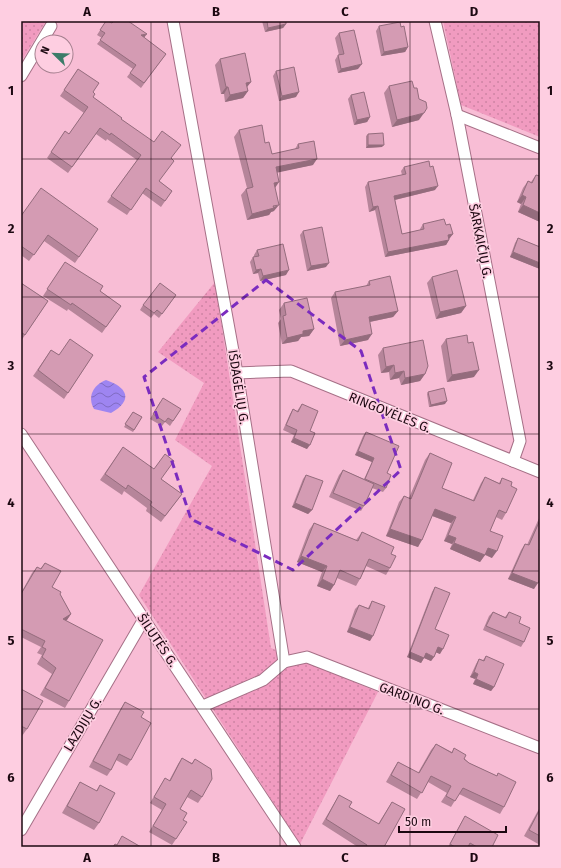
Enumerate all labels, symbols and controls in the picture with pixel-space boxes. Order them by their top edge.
text: A [82,4,91,19]
text: B [212,4,220,19]
text: C [341,4,349,19]
text: D [470,4,479,19]
north arrow [34,34,74,74]
text: N [38,44,53,56]
text: 1 [8,83,14,98]
text: 1 [547,83,553,98]
street label: ŠARKAIČIŲ G. [466,202,496,280]
text: 2 [8,221,15,236]
text: 2 [547,221,554,236]
street label: IŠDAGĖLIŲ G. [225,349,253,425]
text: 3 [7,358,15,373]
text: 3 [546,358,554,373]
street label: RINGOVĖLĖS G. [347,389,433,436]
text: 4 [7,495,15,510]
text: 4 [546,495,554,510]
street label: ŠILUTĖS G. [134,610,182,670]
text: 5 [8,633,15,648]
text: 5 [547,633,554,648]
street label: GARDINO G. [377,679,446,718]
street label: LAZDIJŲ G. [60,695,104,754]
text: 6 [7,770,15,785]
text: 6 [546,770,554,785]
scale bar [399,808,506,834]
text: 50 m [405,815,431,829]
text: A [82,850,91,865]
text: B [212,850,220,865]
text: C [341,850,349,865]
text: D [470,850,479,865]

